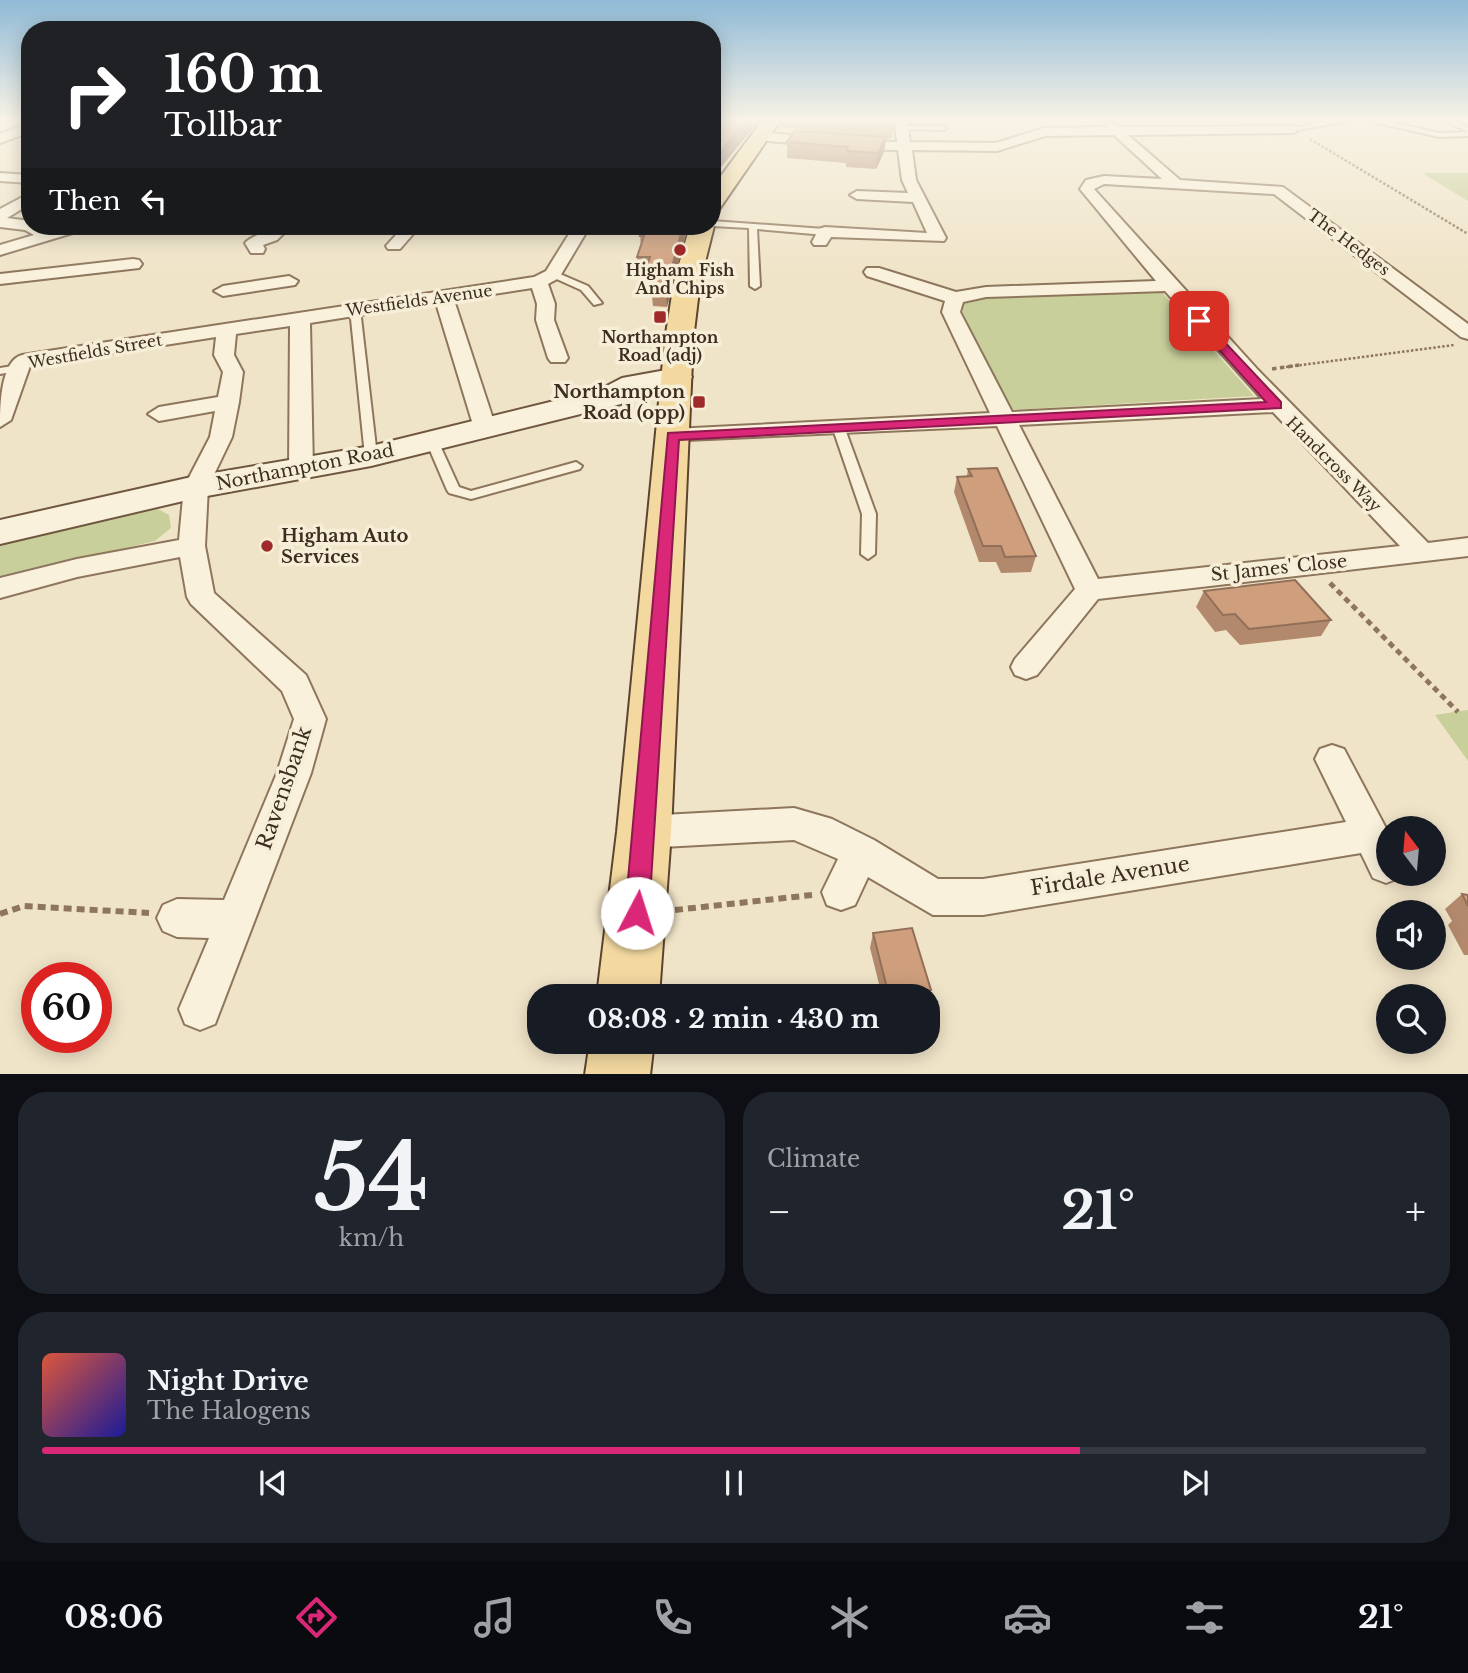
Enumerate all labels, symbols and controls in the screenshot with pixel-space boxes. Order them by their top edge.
text: 160 m [164,44,323,105]
icon: right [49,49,140,140]
text: Tollbar [164,105,282,145]
icon: left [135,182,173,220]
text: Then [49,185,121,217]
street label: The Hedges [1304,205,1394,279]
marker: Higham Fish And Chips [672,242,688,258]
place label: Higham Fish And Chips [626,260,735,298]
street label: Westfields Avenue [343,280,494,320]
pin [1169,291,1229,351]
icon: arrive [1180,302,1218,340]
marker: Northampton Road (adj) [652,309,668,325]
place label: Northampton Road (adj) [601,327,719,365]
street label: Westfields Street [25,329,164,373]
place label: Northampton Road (opp) [553,381,685,424]
marker: Northampton Road (opp) [691,394,707,410]
street label: Handcross Way [1282,412,1386,516]
street label: Northampton Road [214,439,396,495]
place label: Higham Auto Services [281,525,408,568]
marker: Higham Auto Services [259,538,275,554]
street label: St James' Close [1210,550,1348,586]
street label: Ravensbank [251,723,317,853]
north arrow [1376,816,1446,886]
map controls [1376,816,1446,1054]
street label: Firdale Avenue [1029,851,1191,901]
position arrow [600,876,674,950]
button: sound [1376,900,1446,970]
speed limit sign: 60 [21,962,112,1053]
button: search [1376,984,1446,1054]
text: 08:08 · 2 min · 430 m [588,1003,879,1035]
text: 54 [314,1122,429,1235]
text: Climate [767,1145,860,1173]
text: 21° [1061,1179,1135,1243]
text: − [767,1188,791,1235]
text: + [1405,1188,1426,1235]
text: km/h [339,1224,404,1252]
text: Night Drive [147,1365,309,1397]
text: The Halogens [147,1397,311,1425]
icon: previous [254,1464,292,1502]
icon: pause [715,1464,753,1502]
icon: next [1176,1464,1214,1502]
icon: directions [292,1593,341,1642]
icon: music [470,1593,519,1642]
icon: phone [648,1593,697,1642]
icon: climate [825,1593,874,1642]
icon: car [1003,1593,1052,1642]
icon: filters [1180,1593,1229,1642]
text: 08:06 [64,1597,164,1637]
text: 21° [1358,1597,1404,1637]

